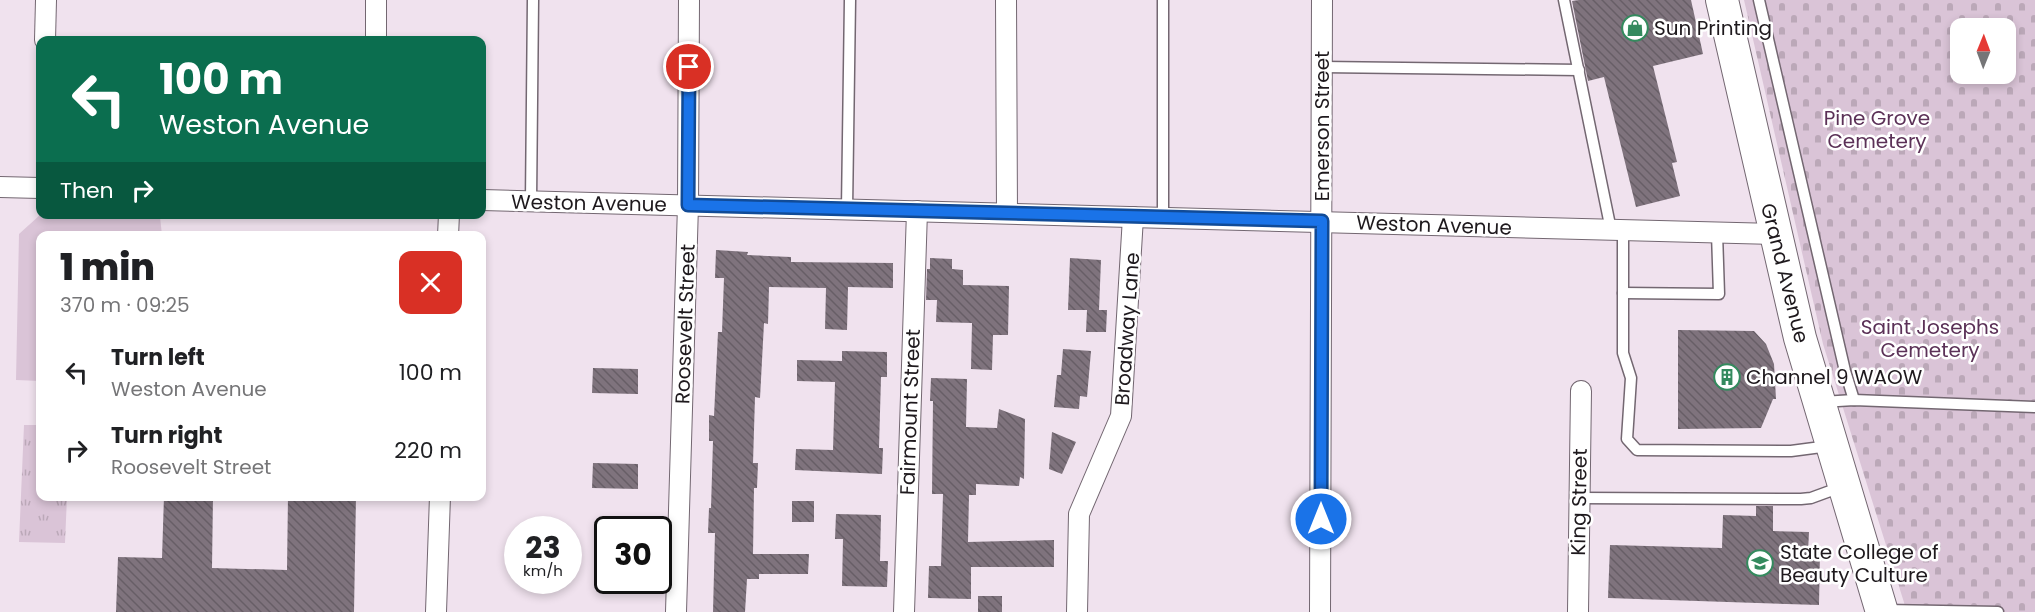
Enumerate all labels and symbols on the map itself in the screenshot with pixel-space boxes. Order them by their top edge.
shop icon: Sun Printing [1620,13,1650,43]
place label: Sun Printing [1654,14,1772,42]
north arrow [1950,18,2016,84]
pin [663,41,714,92]
street label: Emerson Street [1308,51,1336,201]
park label: Pine Grove Cemetery [1824,104,1930,155]
street label: Weston Avenue [511,188,667,218]
street label: Grand Avenue [1754,200,1816,346]
street label: Weston Avenue [1356,208,1512,242]
street label: Roosevelt Street [668,243,702,405]
street label: Broadway Lane [1108,251,1146,407]
park label: Saint Josephs Cemetery [1861,313,1999,364]
street label: Fairmount Street [893,328,927,496]
building icon: Channel 9 WAOW [1712,362,1742,392]
place label: Channel 9 WAOW [1746,363,1923,391]
street label: King Street [1564,448,1594,556]
position arrow [1289,487,1353,551]
speed limit sign: 30 [594,516,672,594]
place label: State College of Beauty Culture [1780,538,1939,589]
school or university icon: State College of Beauty Culture [1745,548,1775,578]

